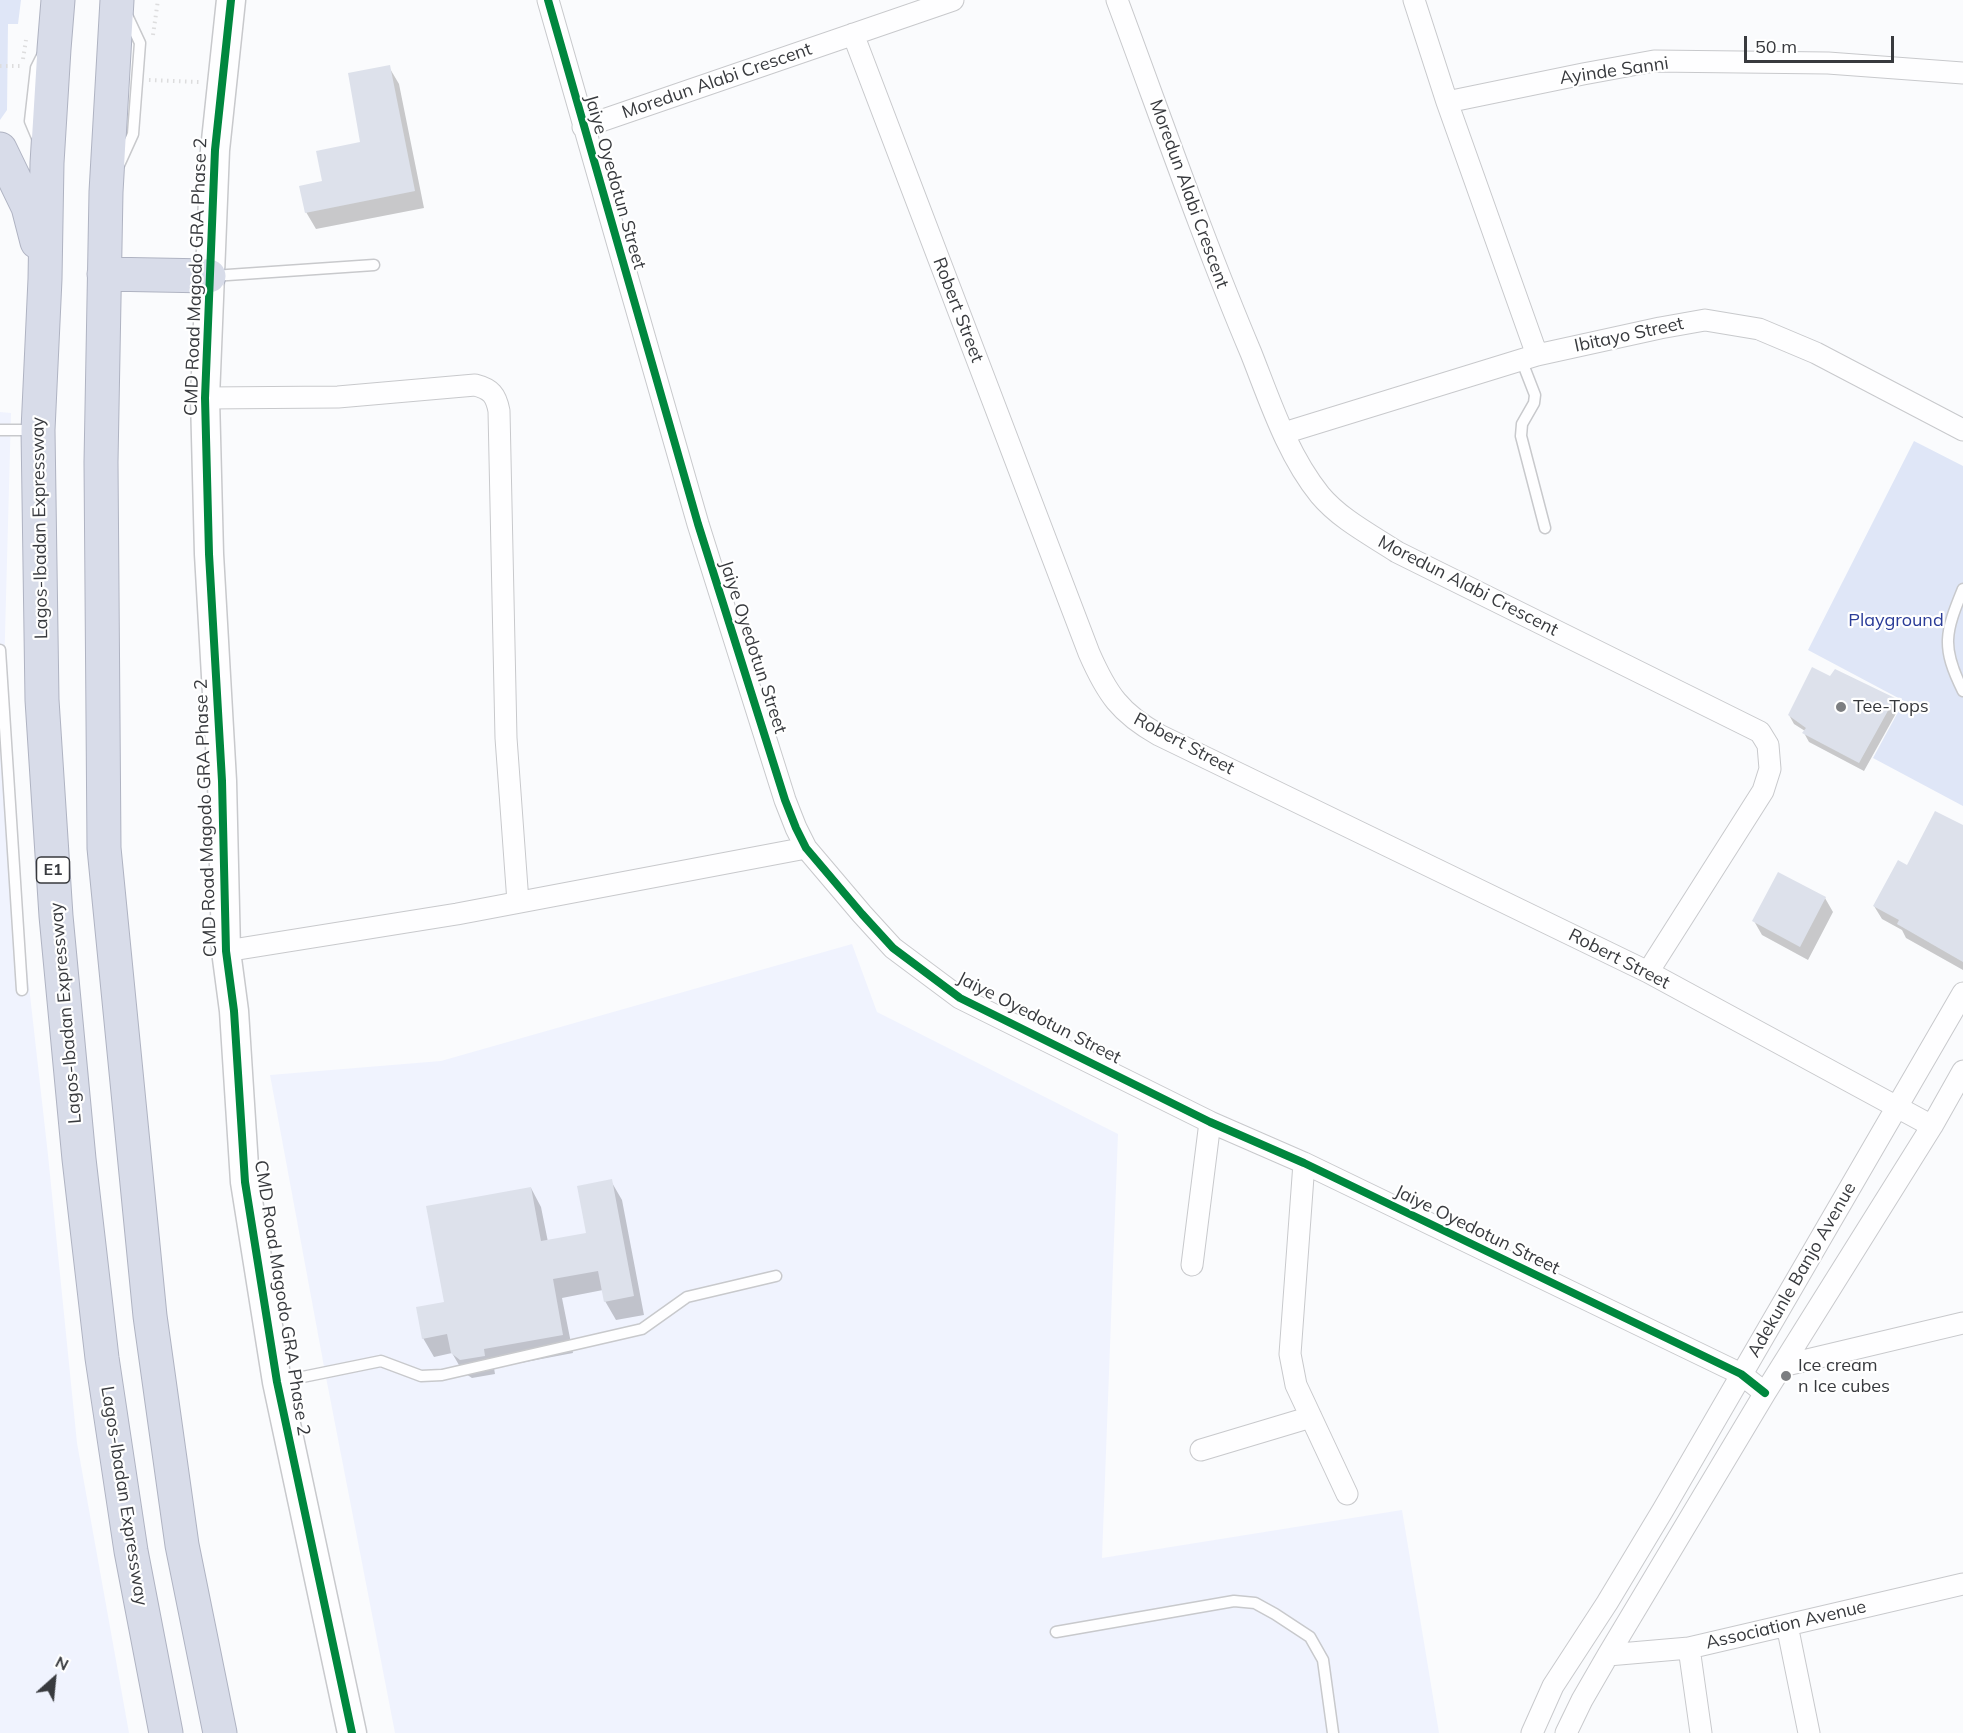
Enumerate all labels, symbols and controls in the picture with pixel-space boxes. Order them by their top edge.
scale bar [1747,24,1897,62]
text: 50 m [1755,35,1797,58]
street label: Moredun Alabi Crescent [619,38,815,124]
street label: Ayinde Sanni [1558,53,1670,89]
street label: Jaiye Oyedotun Street [580,92,650,272]
street label: Moredun Alabi Crescent [1145,97,1233,291]
street label: CMD Road Magodo GRA Phase 2 [180,137,212,417]
street label: Robert Street [928,254,988,366]
street label: Ibitayo Street [1572,313,1686,357]
street label: Lagos-Ibadan Expressway [27,417,53,639]
street label: Moredun Alabi Crescent [1374,531,1562,641]
street label: Jaiye Oyedotun Street [715,558,791,736]
park label: Playground [1848,610,1944,632]
street label: CMD Road Magodo GRA Phase 2 [190,678,222,958]
place label: Tee-Tops [1853,696,1929,718]
marker: Tee-Tops [1834,700,1848,714]
street label: Robert Street [1130,708,1238,780]
road number: E1 [36,857,70,883]
street label: Lagos-Ibadan Expressway [46,901,86,1125]
street label: Robert Street [1565,924,1673,994]
street label: Jaiye Oyedotun Street [954,967,1124,1069]
street label: CMD Road Magodo GRA Phase 2 [250,1159,314,1437]
street label: Adekunle Banjo Avenue [1743,1179,1861,1361]
street label: Jaiye Oyedotun Street [1391,1181,1563,1279]
place label: Ice cream n Ice cubes [1798,1355,1890,1398]
marker: Ice cream n Ice cubes [1779,1369,1793,1383]
street label: Lagos-Ibadan Expressway [96,1385,152,1607]
street label: Association Avenue [1704,1596,1868,1654]
north arrow [24,1649,84,1709]
text: N [52,1651,72,1675]

